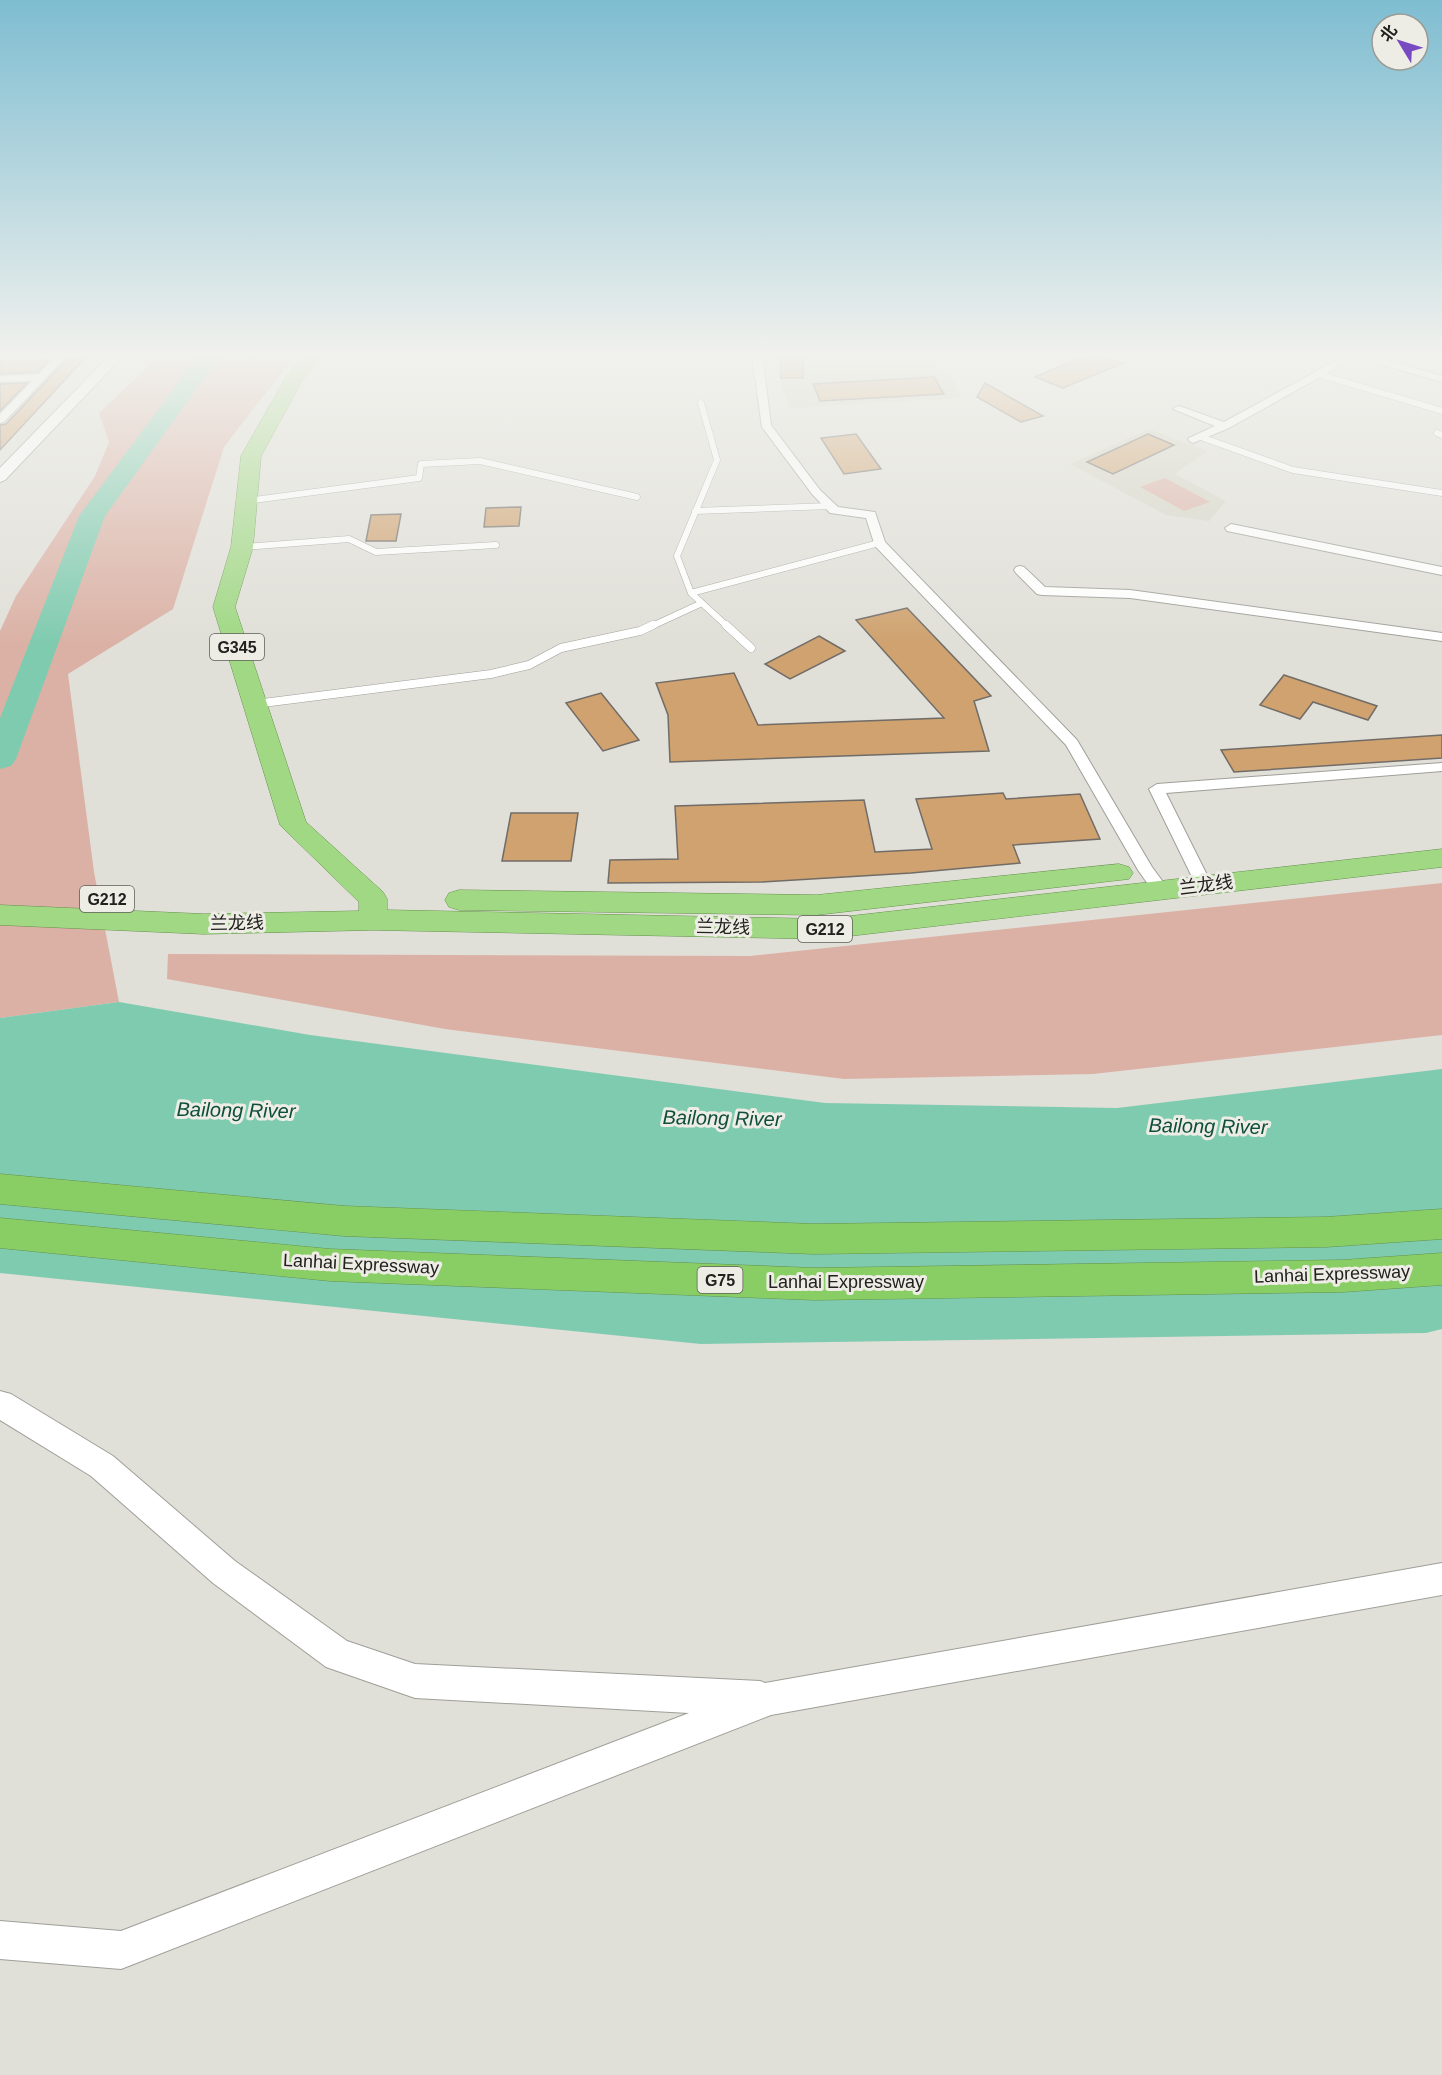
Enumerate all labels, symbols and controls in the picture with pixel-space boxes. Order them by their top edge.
north arrow [1370,12,1430,72]
text: 北 [1377,22,1400,45]
road number: G345 [210,634,264,660]
street label: 兰龙线 [1178,872,1234,898]
road number: G212 [80,886,134,912]
street label: 兰龙线 [210,913,264,933]
road number: G212 [798,916,852,942]
street label: 兰龙线 [696,917,750,937]
water label: Bailong River [176,1098,297,1122]
water label: Bailong River [662,1106,783,1130]
water label: Bailong River [1148,1114,1269,1138]
street label: Lanhai Expressway [283,1250,439,1278]
street label: Lanhai Expressway [1254,1261,1410,1287]
road number: G75 [698,1267,742,1293]
street label: Lanhai Expressway [768,1272,924,1292]

